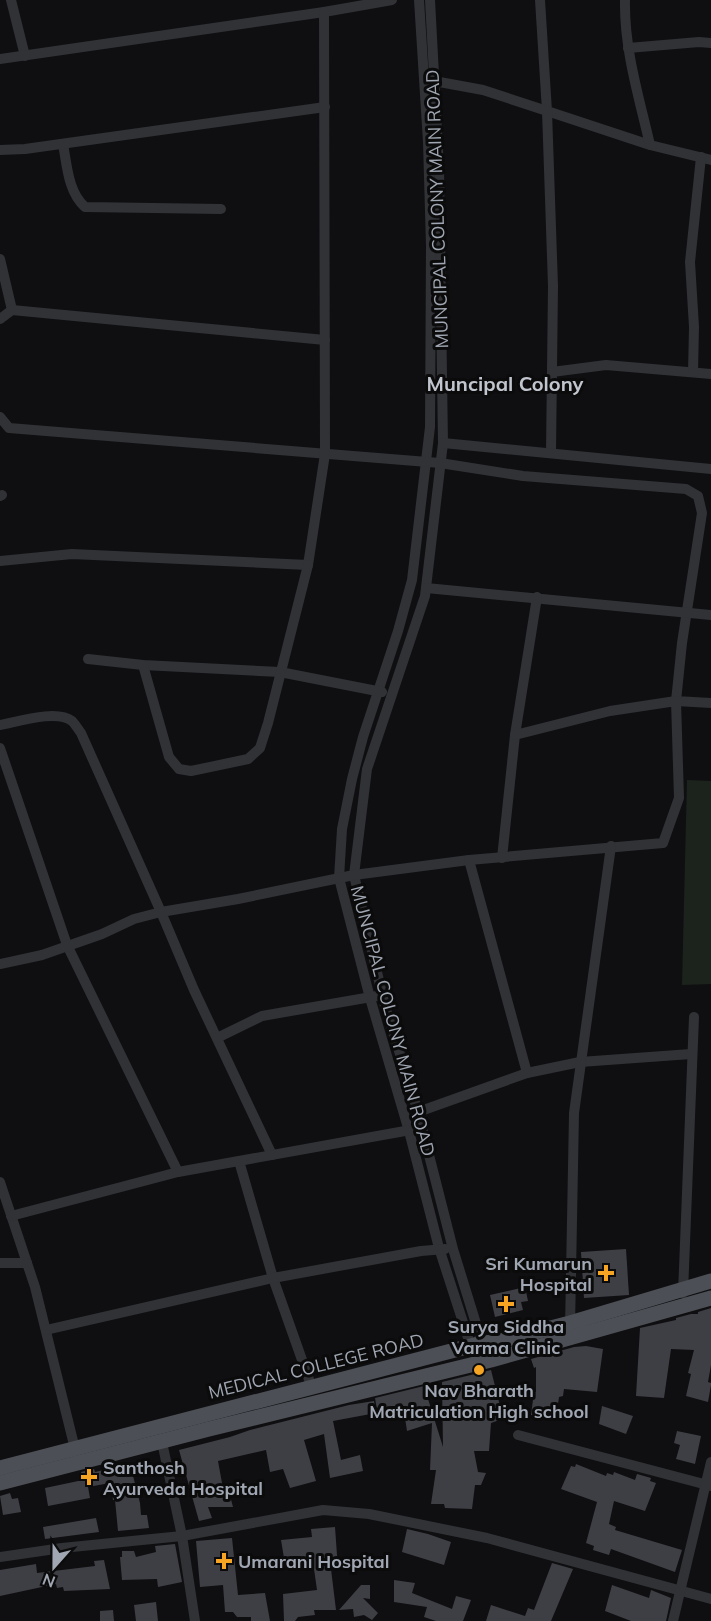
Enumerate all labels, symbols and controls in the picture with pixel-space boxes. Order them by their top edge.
street label: MUNCIPAL COLONY MAIN ROAD [421,69,453,349]
district label: Muncipal Colony [427,371,584,396]
street label: MUNCIPAL COLONY MAIN ROAD [346,883,440,1159]
place label: Sri Kumarun Hospital [485,1252,592,1296]
marker: Sri Kumarun Hospital [597,1264,615,1282]
marker: Surya Siddha Varma Clinic [497,1295,515,1313]
place label: Surya Siddha Varma Clinic [448,1315,564,1359]
street label: MEDICAL COLLEGE ROAD [206,1328,426,1404]
marker: Nav Bharath Matriculation High school [472,1363,486,1377]
place label: Nav Bharath Matriculation High school [369,1379,589,1423]
place label: Santhosh Ayurveda Hospital [103,1456,263,1500]
marker: Santhosh Ayurveda Hospital [80,1468,98,1486]
north arrow [24,1537,84,1597]
place label: Umarani Hospital [238,1550,389,1573]
marker: Umarani Hospital [215,1552,233,1570]
text: N [39,1570,58,1593]

